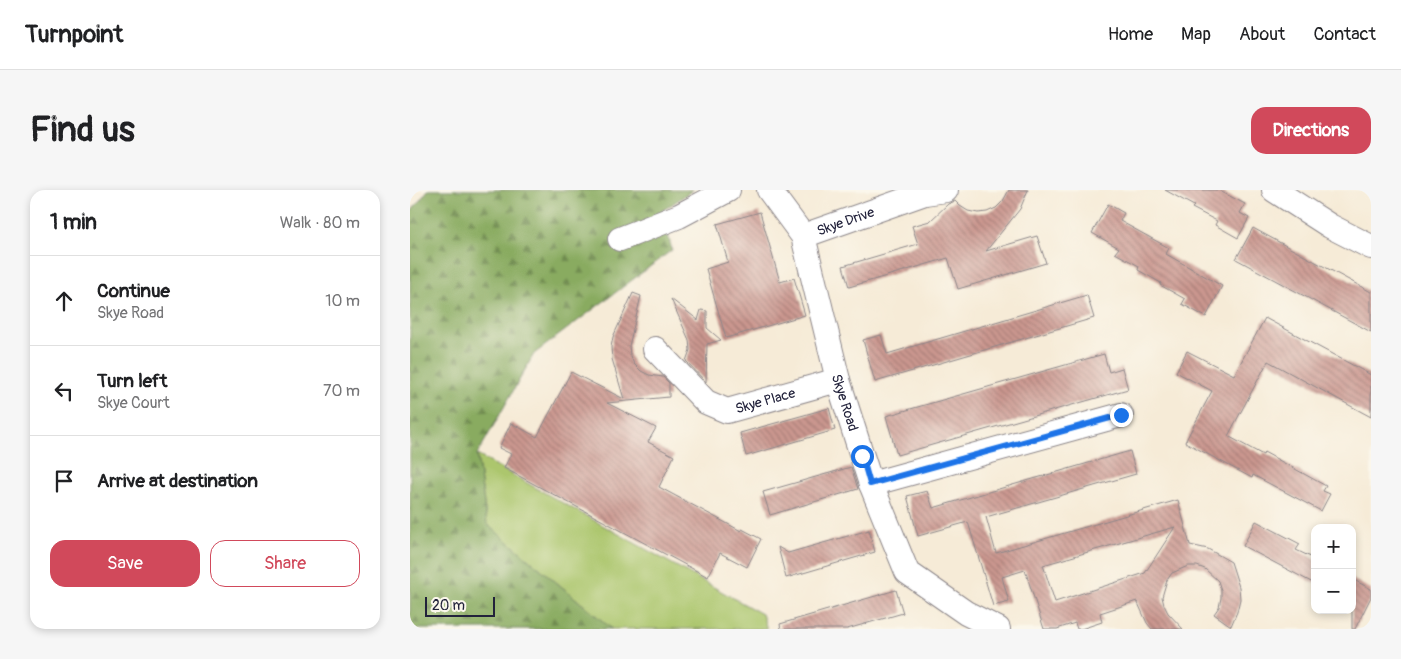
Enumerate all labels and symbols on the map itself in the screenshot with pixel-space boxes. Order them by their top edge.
street label: Skye Drive [814,203,877,239]
street label: Skye Road [828,372,862,433]
street label: Skye Place [733,384,797,417]
route end [1110,404,1133,427]
route start [851,445,874,468]
scale bar [425,594,495,617]

